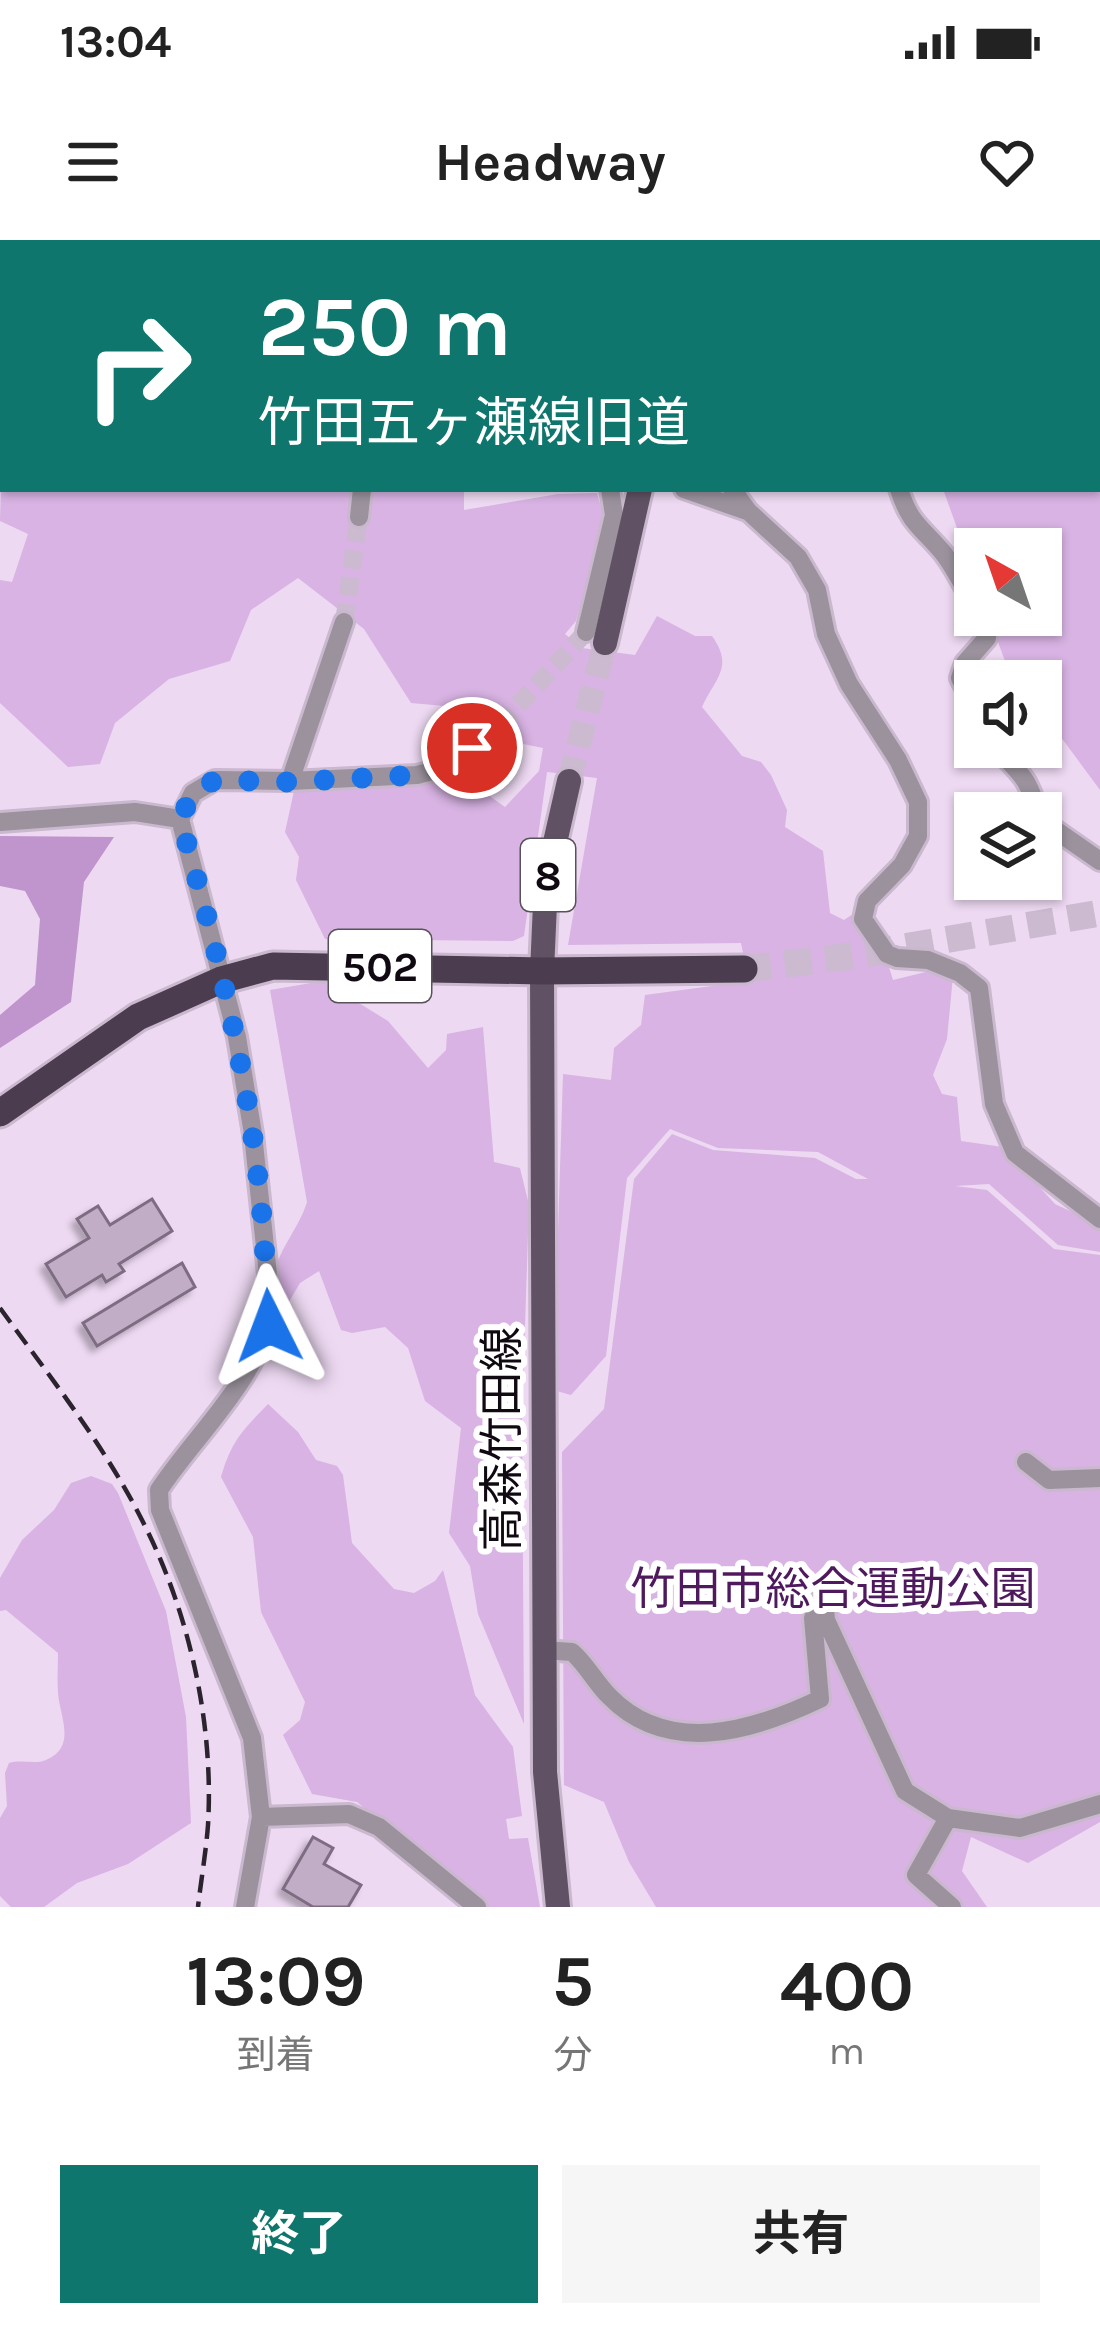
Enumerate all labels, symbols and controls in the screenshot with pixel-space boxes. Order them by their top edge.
text: 13:04 [60,16,171,68]
icon: menu [60,129,126,195]
icon: heart [974,129,1040,195]
text: Headway [434,130,666,194]
text: 250 m [258,278,512,376]
icon: right [60,288,216,444]
text: 竹田五ヶ瀬線旧道 [258,391,690,455]
north arrow [954,528,1062,636]
map controls [954,528,1062,900]
button: sound [954,660,1062,768]
pin [421,697,523,799]
icon: arrive [439,715,505,781]
button: layers [954,792,1062,900]
road number: 8 [521,839,575,911]
road number: 502 [329,930,431,1002]
position arrow [206,1263,332,1389]
street label: 高森竹田線 [476,1326,528,1552]
park label: 竹田市総合運動公園 [630,1563,1036,1615]
text: 13:09 [186,1939,366,2023]
text: 5 [552,1939,594,2023]
text: 400 [780,1944,914,2028]
text: m [829,2028,865,2074]
text: 到着 [237,2032,315,2078]
text: 分 [553,2032,592,2078]
button: 終了 [60,2165,538,2303]
button: 共有 [562,2165,1040,2303]

